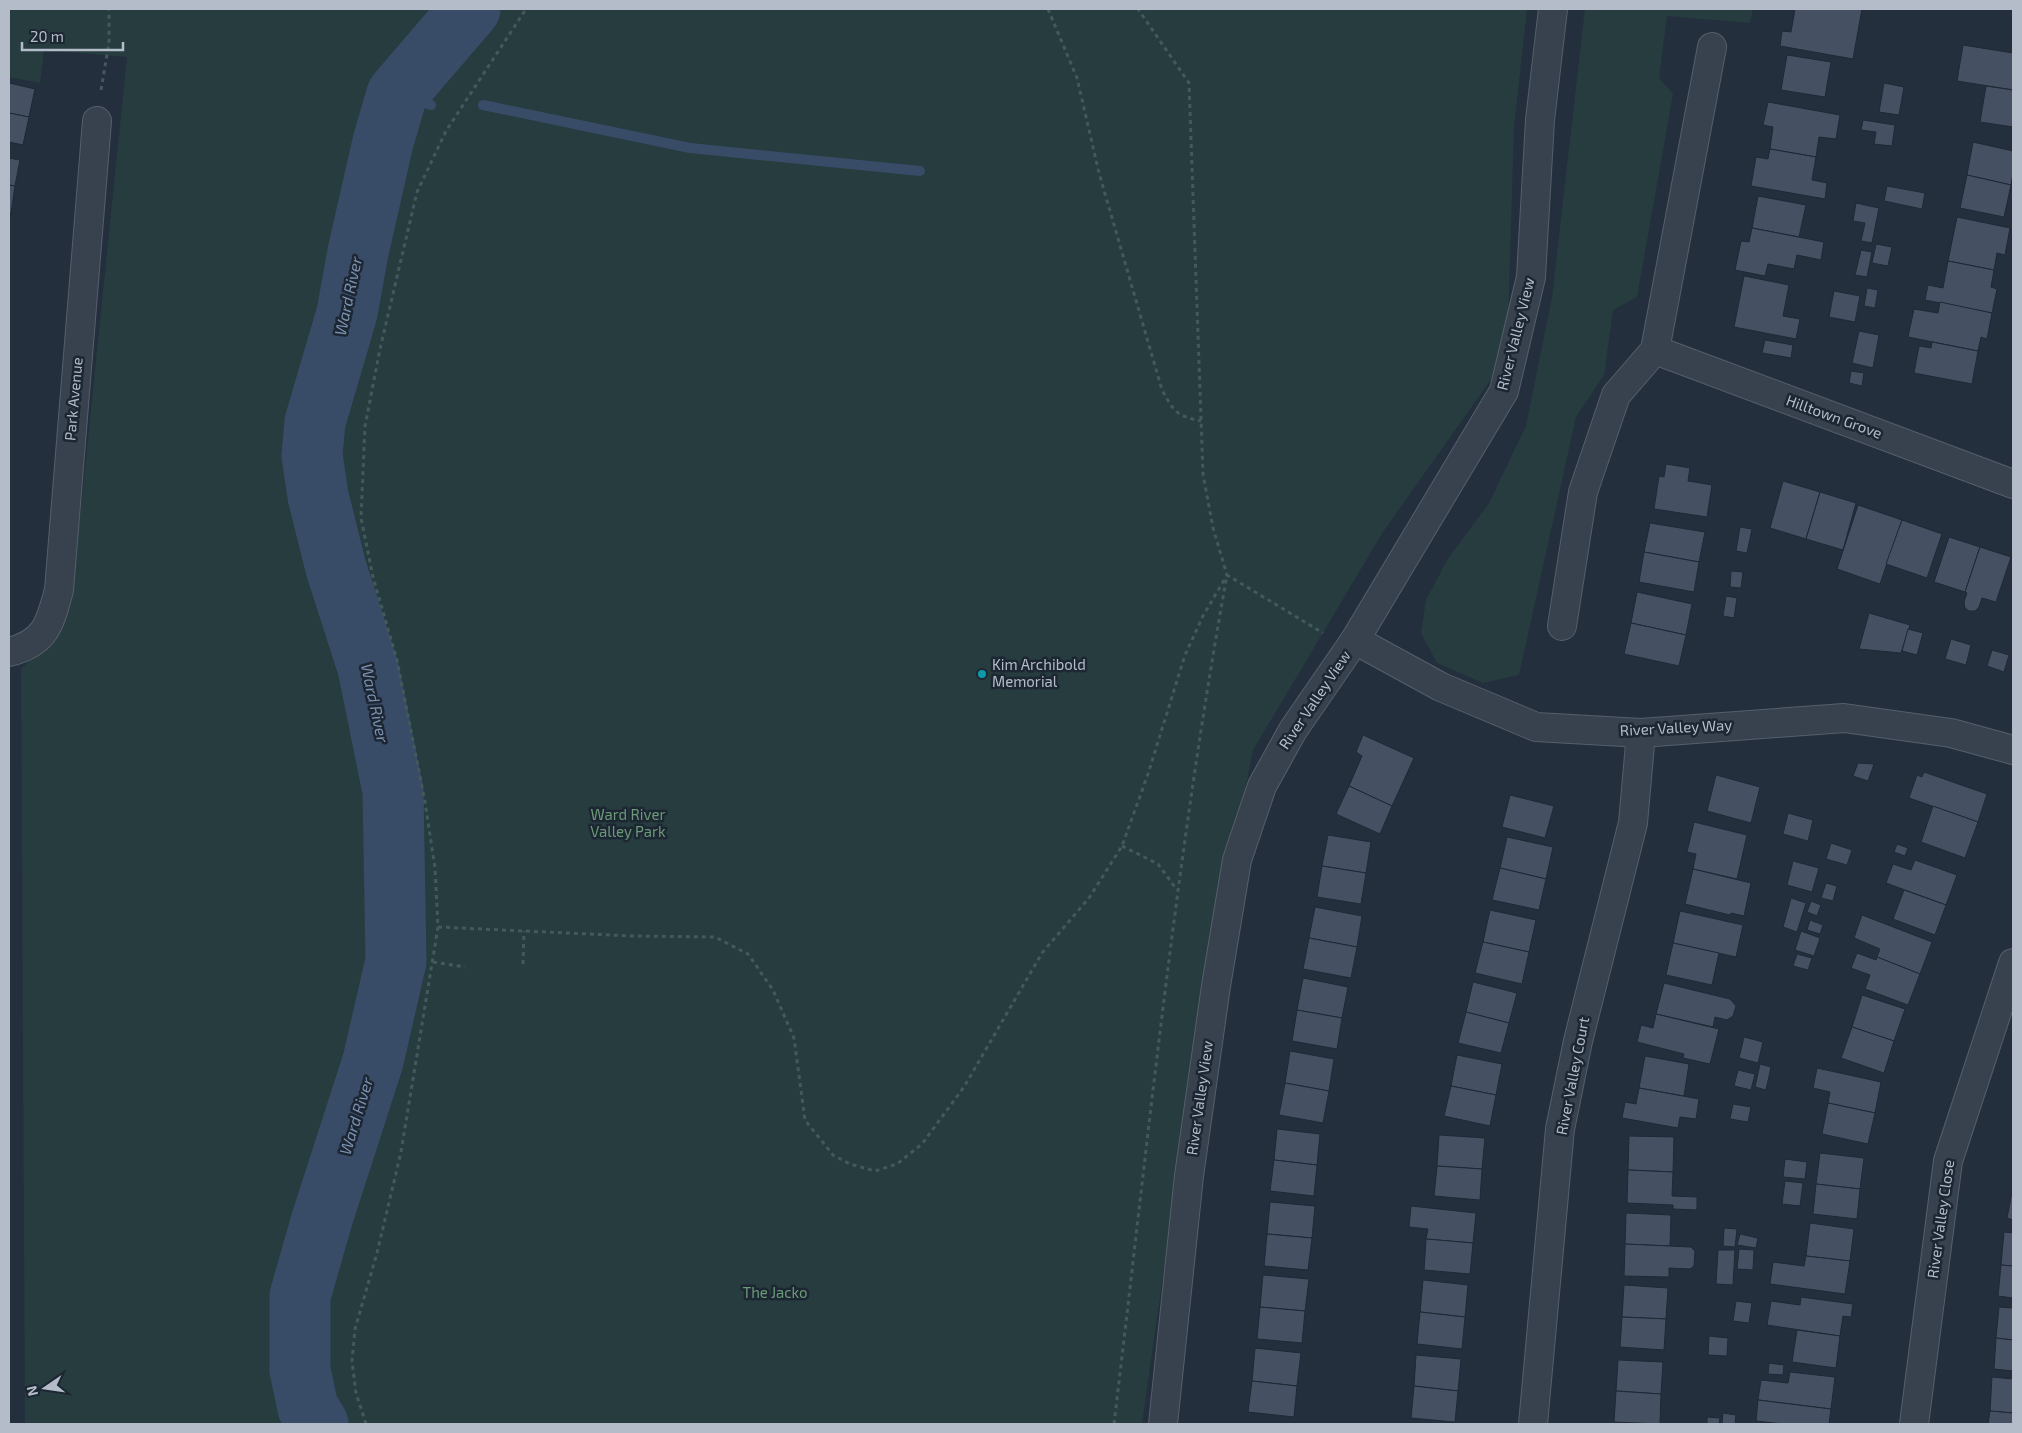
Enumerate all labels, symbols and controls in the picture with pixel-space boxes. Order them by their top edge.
scale bar [22,20,124,52]
text: 20 m [30,27,64,45]
water label: Ward River [330,254,365,337]
street label: River Valley View [1492,276,1538,392]
street label: Park Avenue [60,356,86,441]
street label: Hilltown Grove [1784,390,1885,442]
street label: River Valley View [1274,647,1354,752]
place label: Kim Archibold Memorial [992,655,1086,690]
water label: Ward River [358,662,393,745]
marker: Kim Archibold Memorial [976,668,988,680]
street label: River Valley Way [1619,715,1733,739]
park label: Ward River Valley Park [590,805,666,840]
street label: River Valley Court [1552,1015,1592,1136]
street label: River Valley View [1182,1040,1216,1156]
water label: Ward River [335,1074,377,1157]
street label: River Valley Close [1923,1158,1957,1279]
park label: The Jacko [742,1283,808,1301]
north arrow [20,1363,70,1413]
text: N [22,1384,41,1398]

